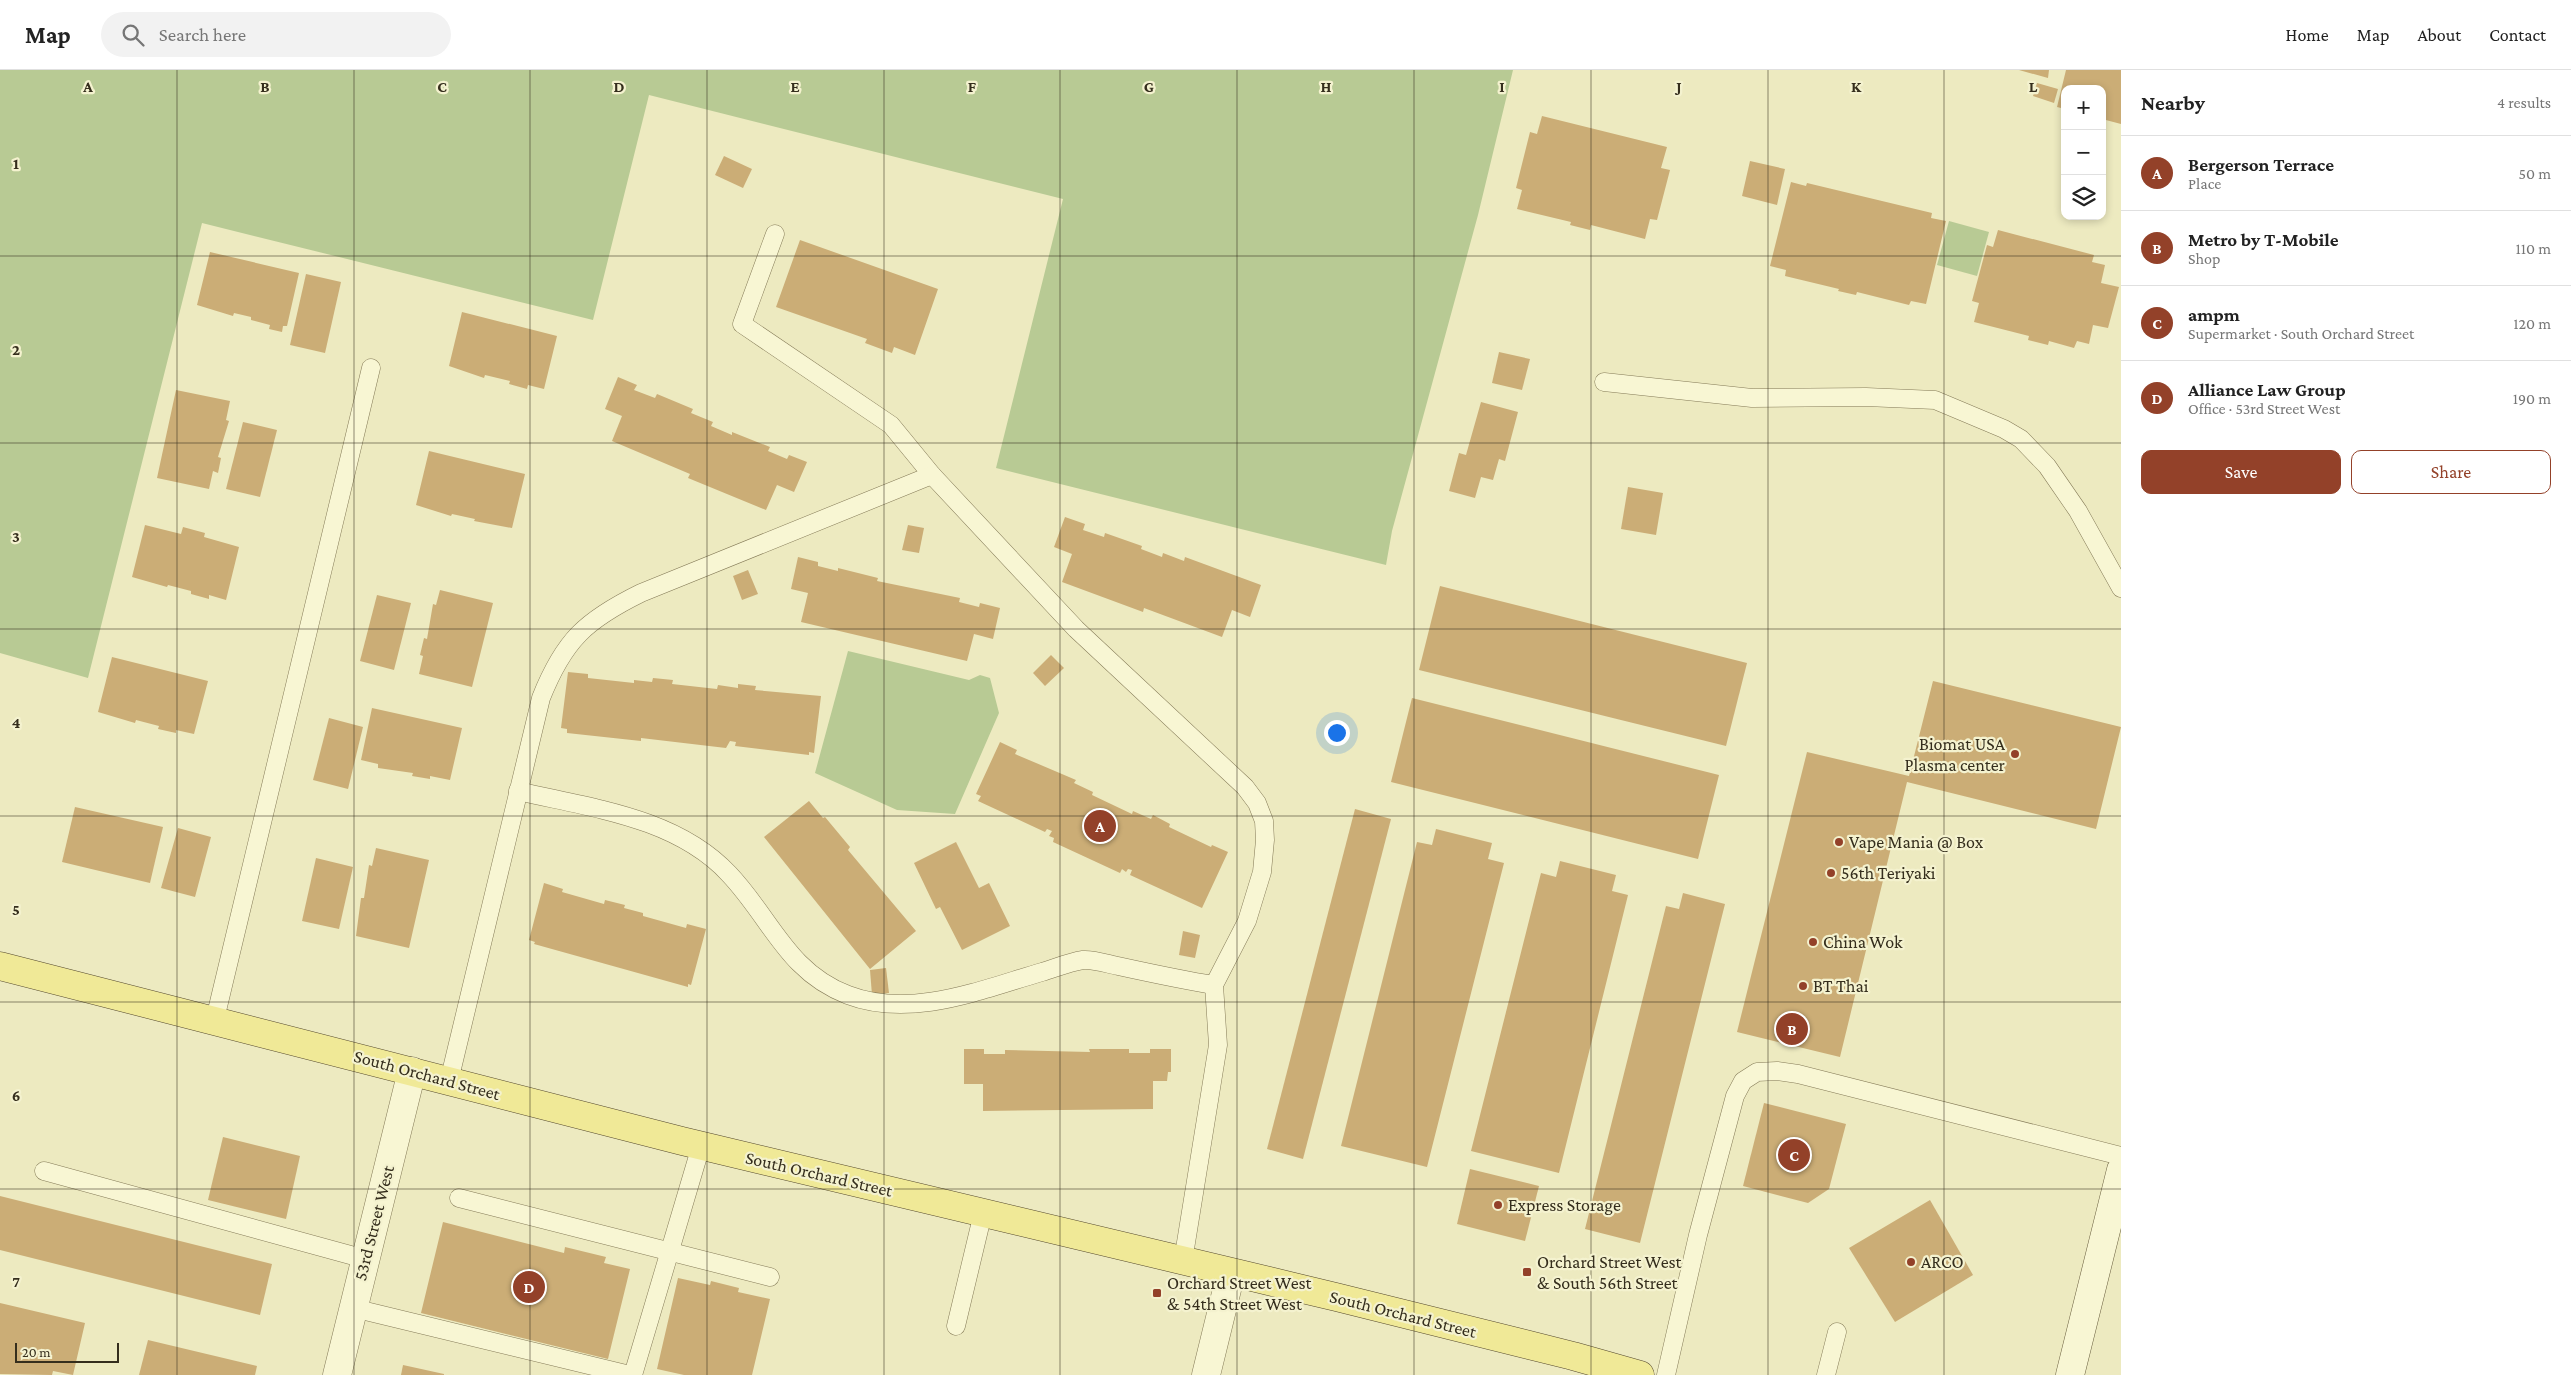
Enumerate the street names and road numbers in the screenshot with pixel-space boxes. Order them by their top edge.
street label: South Orchard Street [352,1046,503,1104]
street label: South Orchard Street [743,1147,896,1201]
street label: 53rd Street West [350,1162,398,1283]
street label: South Orchard Street [1328,1286,1479,1342]

